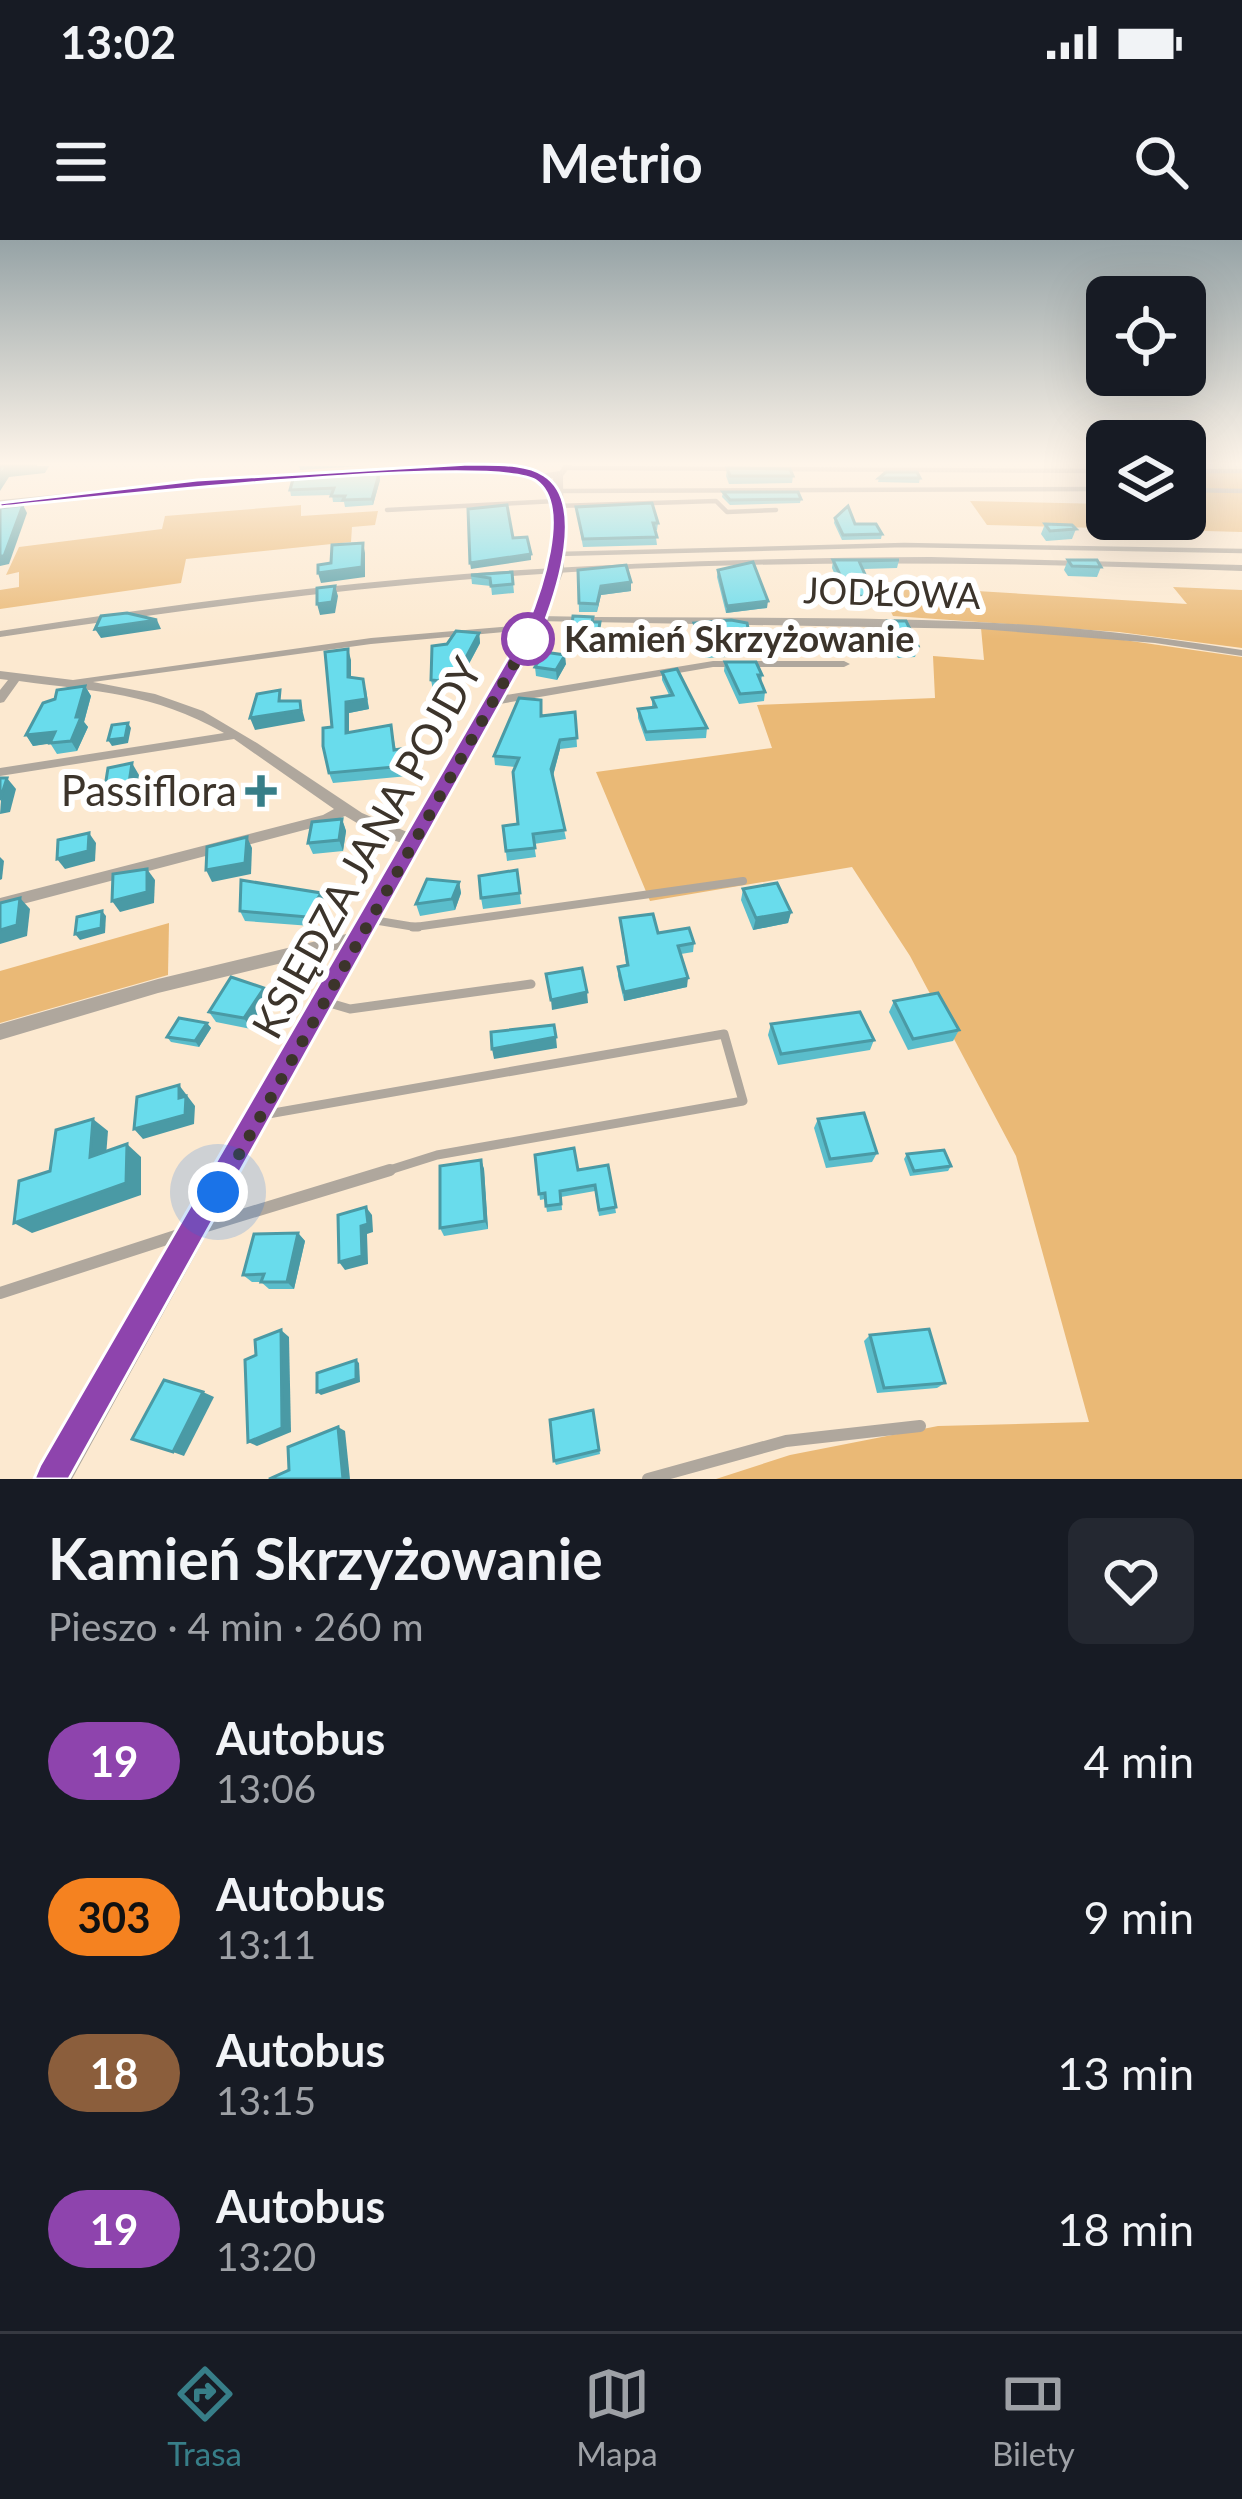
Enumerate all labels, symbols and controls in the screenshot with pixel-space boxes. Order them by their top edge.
text: 13:02 [60,15,176,69]
icon: menu [48,129,114,195]
icon: search [1128,129,1194,195]
text: Metrio [539,130,703,195]
map controls [1086,276,1206,540]
button: locate [1086,276,1206,396]
button: layers [1086,420,1206,540]
street label: JODŁOWA [803,567,982,617]
marker: Kamień Skrzyżowanie [503,614,553,664]
place label: Kamień Skrzyżowanie [564,616,914,660]
street label: KSIĘDZA JANA POJDY [241,648,492,1046]
place label: Passiflora [61,765,237,815]
marker: Passiflora [248,778,274,804]
your location [188,1162,248,1222]
button: heart [1068,1518,1194,1644]
text: Kamień Skrzyżowanie [48,1524,603,1592]
text: Pieszo · 4 min · 260 m [48,1603,423,1649]
text: Autobus [216,1711,385,1765]
text: 4 min [1083,1734,1194,1788]
text: 19 [90,1736,138,1786]
text: 13:06 [216,1765,316,1811]
text: Autobus [216,1867,385,1921]
text: 9 min [1083,1890,1194,1944]
text: 303 [77,1892,151,1942]
text: 13:11 [216,1921,316,1967]
text: Autobus [216,2023,385,2077]
text: 13 min [1057,2046,1194,2100]
text: 18 [90,2048,138,2098]
text: 13:15 [216,2077,316,2123]
text: Autobus [216,2179,385,2233]
text: 18 min [1057,2202,1194,2256]
text: 19 [90,2204,138,2254]
text: 13:20 [216,2233,316,2279]
tab: Trasa [167,2361,242,2473]
tab: Mapa [576,2361,658,2473]
tab: Bilety [992,2361,1075,2473]

